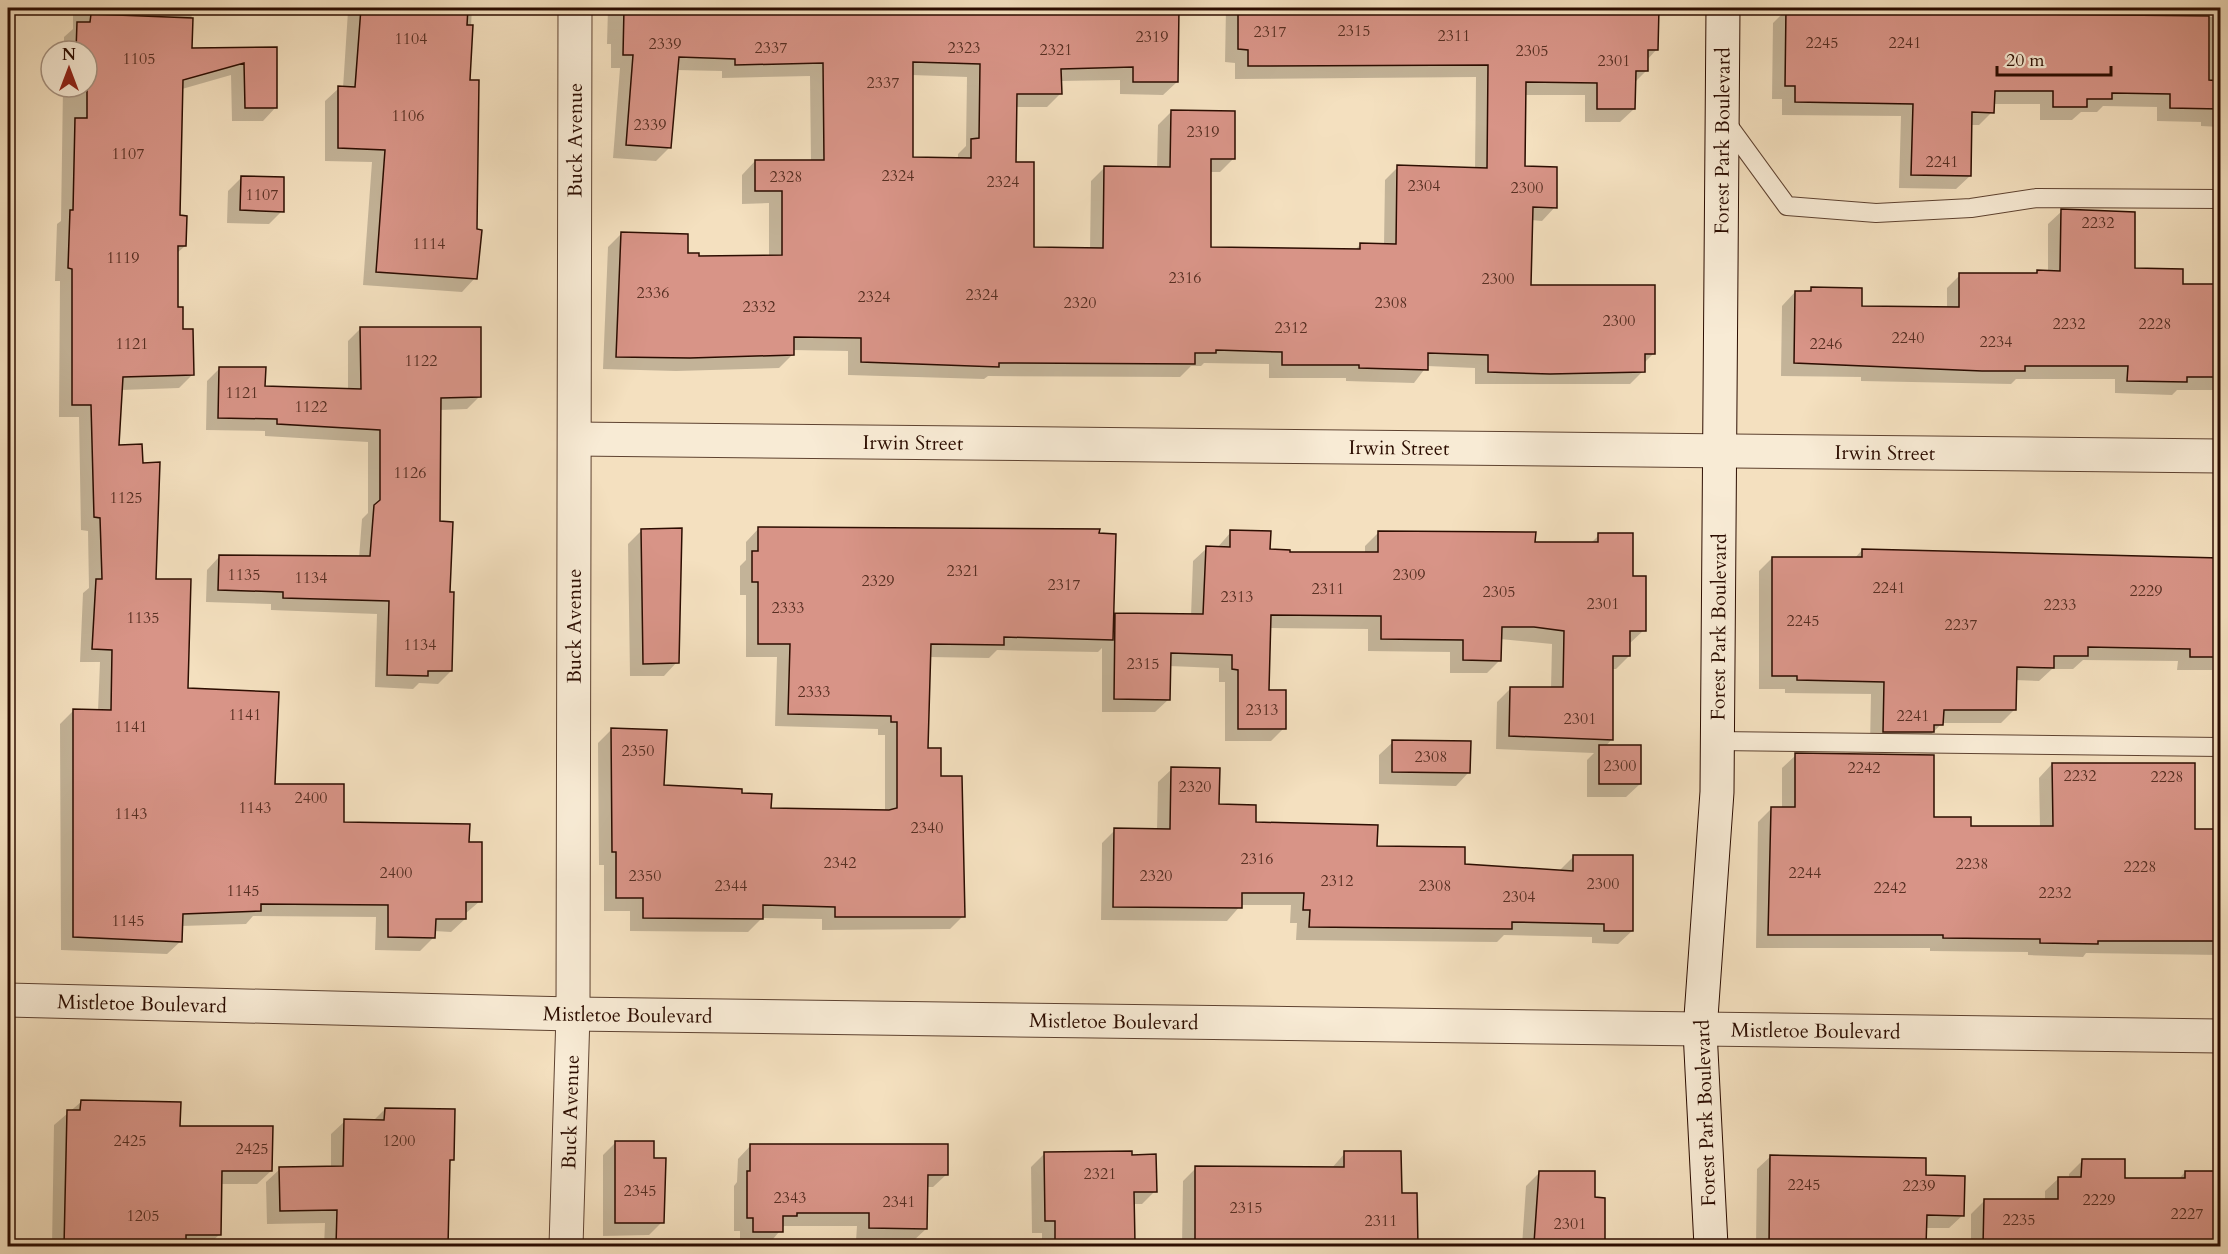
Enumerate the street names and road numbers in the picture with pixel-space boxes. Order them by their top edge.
street label: Forest Park Boulevard [1708,47,1737,235]
street label: Buck Avenue [562,83,589,197]
street label: Irwin Street [862,429,964,457]
street label: Irwin Street [1348,434,1450,462]
street label: Irwin Street [1834,439,1936,467]
street label: Forest Park Boulevard [1705,533,1733,721]
street label: Buck Avenue [561,569,588,683]
street label: Mistletoe Boulevard [57,988,227,1019]
street label: Mistletoe Boulevard [543,1000,713,1030]
street label: Mistletoe Boulevard [1029,1007,1199,1036]
street label: Mistletoe Boulevard [1731,1016,1901,1046]
street label: Forest Park Boulevard [1689,1019,1722,1207]
street label: Buck Avenue [555,1054,586,1170]

